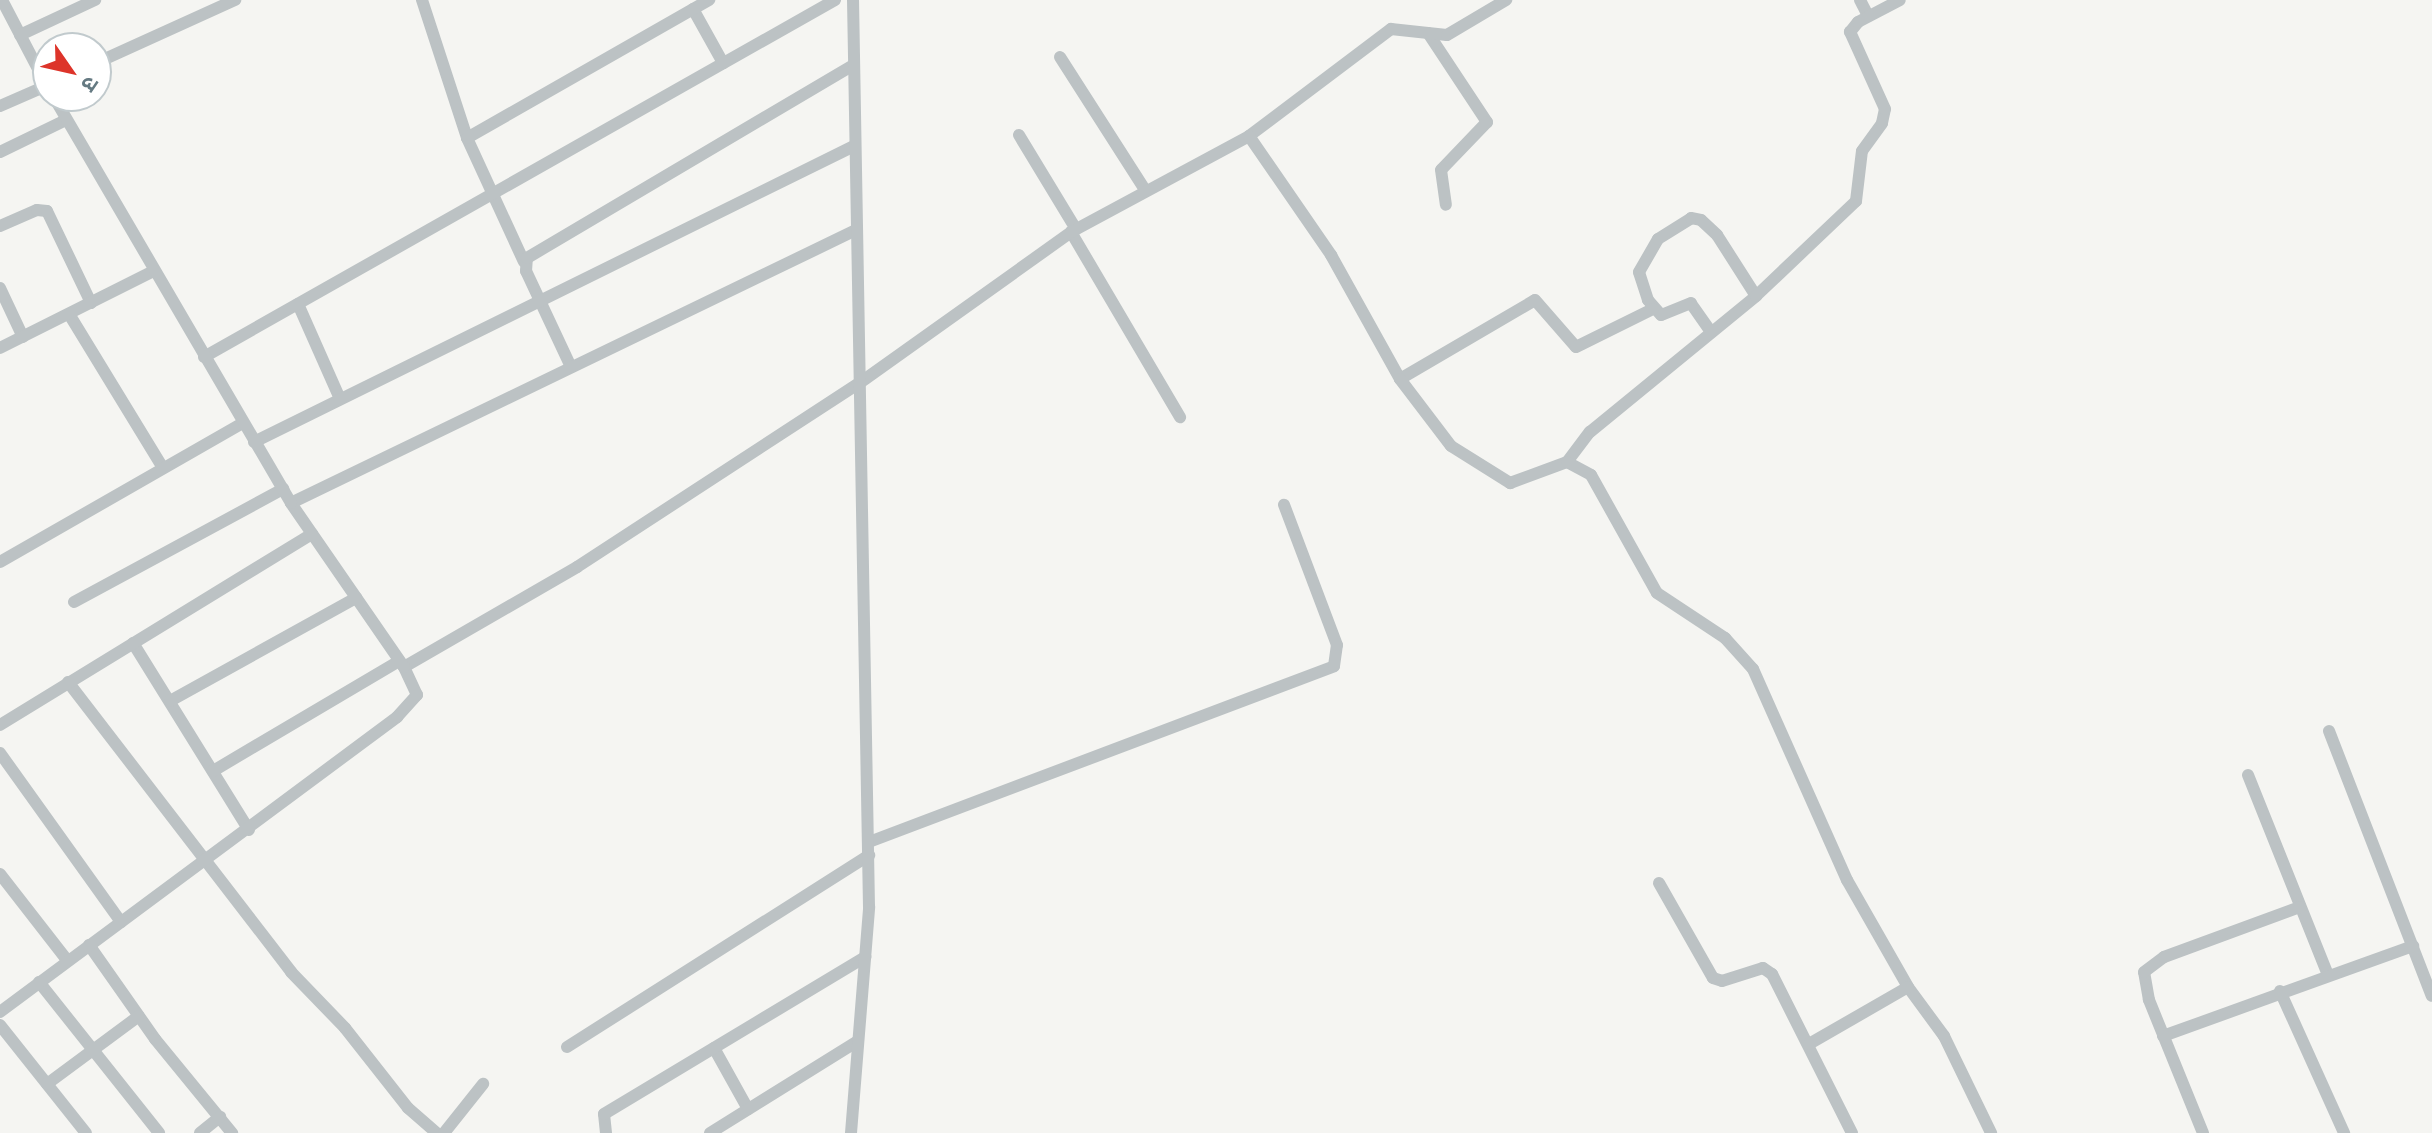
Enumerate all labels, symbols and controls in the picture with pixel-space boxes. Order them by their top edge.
north arrow [32,32,112,112]
text: उ [75,71,105,97]

